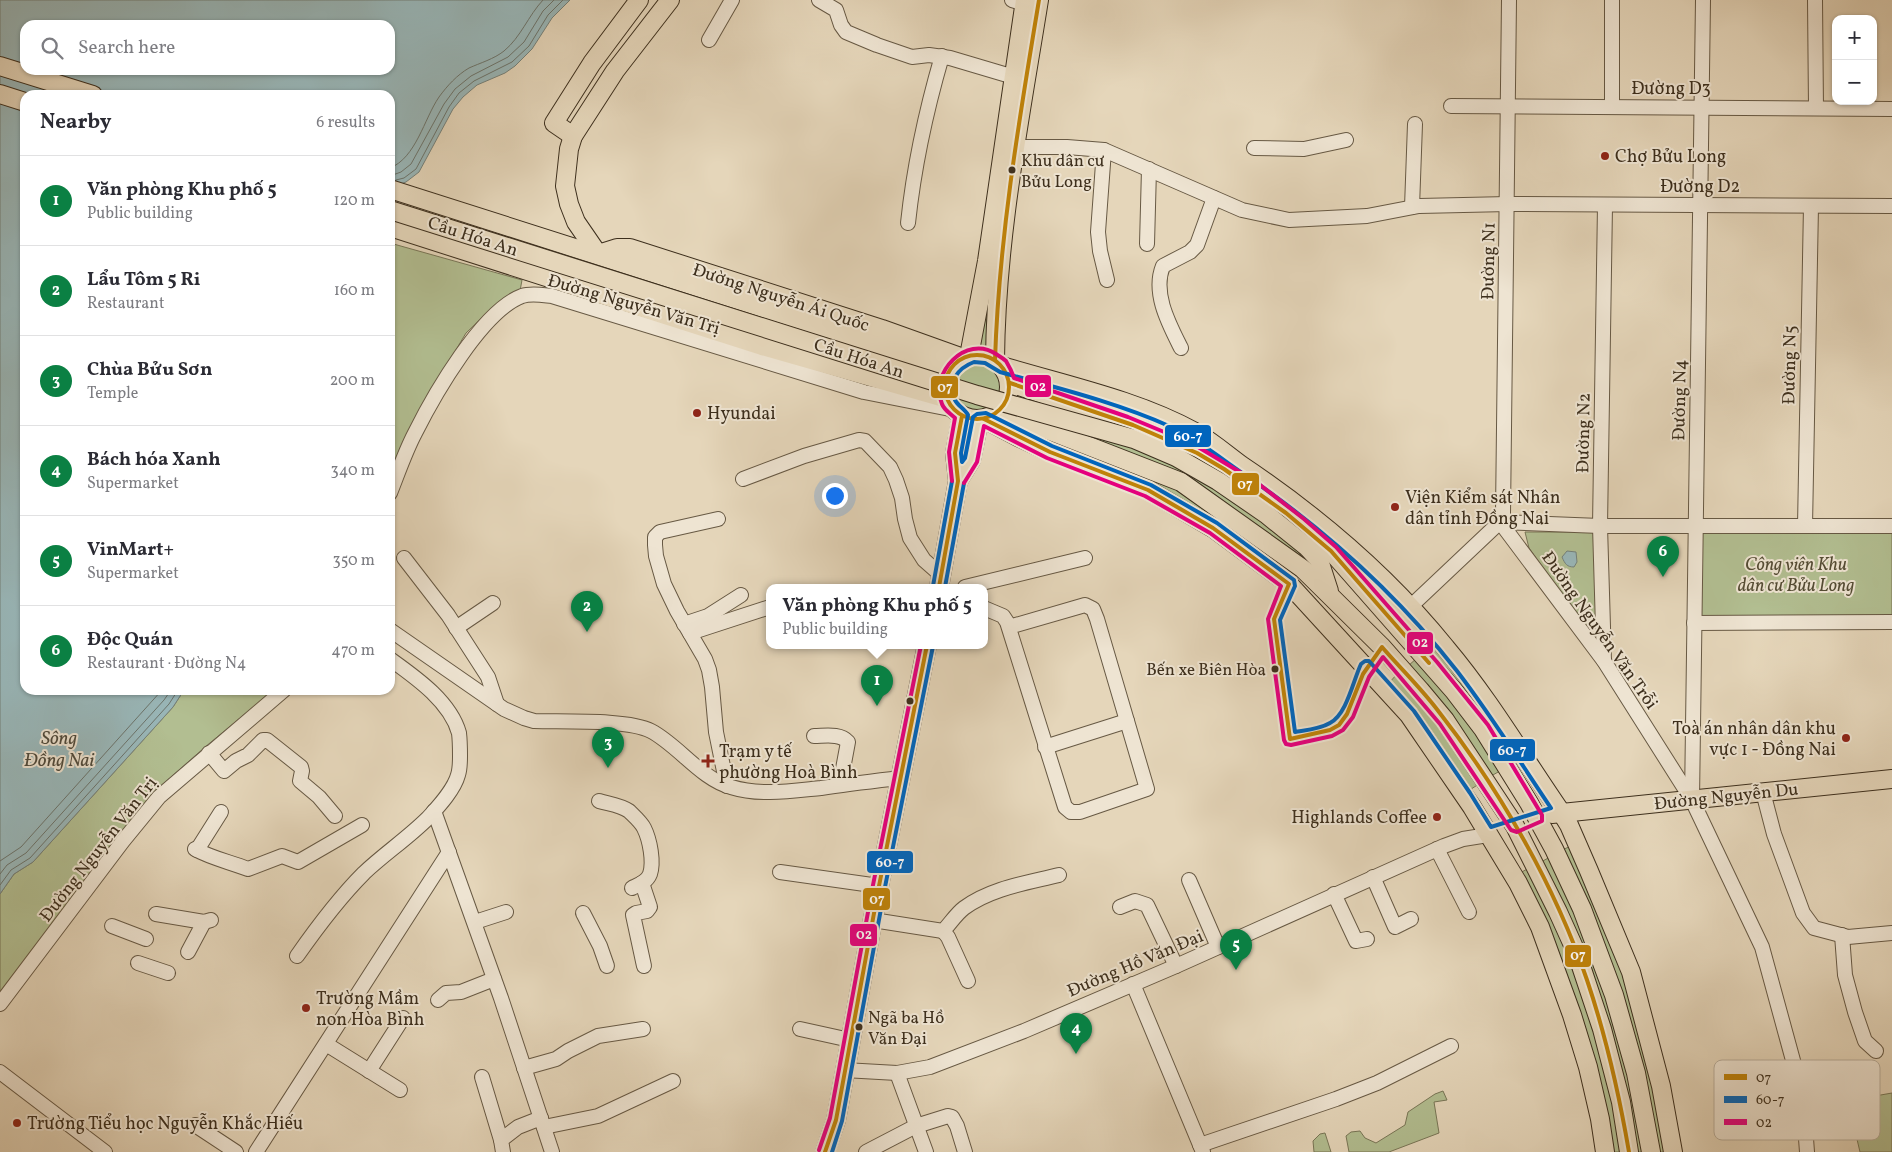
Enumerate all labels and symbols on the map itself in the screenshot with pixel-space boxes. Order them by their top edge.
street label: Đường D3 [1631,77,1711,102]
place label: Chợ Bửu Long [1615,145,1726,170]
place label: Khu dân cư Bửu Long [1021,150,1105,194]
marker: Chợ Bửu Long [1599,150,1611,162]
marker: Khu dân cư Bửu Long [1007,165,1017,175]
street label: Đường D2 [1660,175,1740,200]
street label: Cầu Hóa An [424,211,521,264]
street label: Đường N1 [1476,222,1503,300]
street label: Đường Nguyễn Ái Quốc [689,258,872,339]
street label: Đường Nguyễn Văn Trị [544,269,723,342]
street label: Đường N5 [1777,325,1804,405]
street label: Cầu Hóa An [810,333,907,386]
street label: Đường N4 [1667,359,1694,441]
line badge: 02 [1024,374,1052,398]
line badge: 07 [930,375,959,399]
text: 02 [1030,378,1046,397]
text: 07 [937,379,953,398]
street label: Đường N2 [1571,393,1598,473]
place label: Hyundai [707,402,776,427]
marker: Hyundai [691,407,703,419]
line badge: 60-7 [1164,424,1212,448]
text: 60-7 [1173,428,1203,447]
line badge: 07 [1231,472,1260,496]
text: 07 [1237,476,1253,495]
your location [822,483,848,509]
place label: Viện Kiểm sát Nhân dân tỉnh Đồng Nai [1405,486,1561,532]
marker: Viện Kiểm sát Nhân dân tỉnh Đồng Nai [1389,501,1401,513]
pin: 6 [1647,536,1679,577]
street label: Đường Nguyễn Văn Trỗi [1535,547,1663,715]
park label: Công viên Khu dân cư Bửu Long [1738,553,1854,599]
pin: 2 [571,591,603,632]
line badge: 02 [1406,631,1434,655]
text: 02 [1412,634,1428,653]
place label: Bến xe Biên Hòa [1146,659,1266,682]
marker: Bến xe Biên Hòa [1270,664,1280,674]
pin: 1 [861,665,893,706]
unlabelled marker [905,696,915,706]
place label: Toà án nhân dân khu vực 1 - Đồng Nai [1672,717,1836,763]
water label: Sông Đồng Nai [24,726,95,774]
pin: 3 [592,727,624,768]
marker: Toà án nhân dân khu vực 1 - Đồng Nai [1840,732,1852,744]
line badge: 60-7 [1489,738,1536,762]
place label: Trạm y tế phường Hoà Bình [719,740,858,786]
text: 60-7 [1497,742,1527,761]
marker: Trạm y tế phường Hoà Bình [701,754,715,768]
street label: Đường Nguyễn Văn Trị [34,772,164,928]
street label: Đường Nguyễn Du [1653,777,1800,818]
place label: Highlands Coffee [1291,806,1427,831]
marker: Highlands Coffee [1431,811,1443,823]
line badge: 60-7 [866,850,914,874]
text: 60-7 [875,854,905,873]
line badge: 07 [862,887,891,911]
text: 07 [869,891,885,910]
line badge: 02 [849,923,878,947]
street label: Đường Hồ Văn Đại [1064,924,1208,1004]
text: 02 [856,926,872,945]
pin: 5 [1220,929,1252,970]
line badge: 07 [1564,944,1592,968]
text: 07 [1570,947,1586,966]
place label: Trường Mầm non Hòa Bình [316,987,425,1033]
marker: Trường Mầm non Hòa Bình [300,1002,312,1014]
place label: Ngã ba Hồ Văn Đại [868,1007,944,1051]
pin: 4 [1060,1013,1092,1054]
marker: Ngã ba Hồ Văn Đại [854,1022,864,1032]
legend [1714,1060,1880,1140]
text: 07 [1756,1069,1771,1088]
text: 60-7 [1756,1091,1785,1110]
place label: Trường Tiểu học Nguyễn Khắc Hiếu [27,1112,303,1137]
text: 02 [1756,1114,1772,1133]
marker: Trường Tiểu học Nguyễn Khắc Hiếu [11,1117,23,1129]

